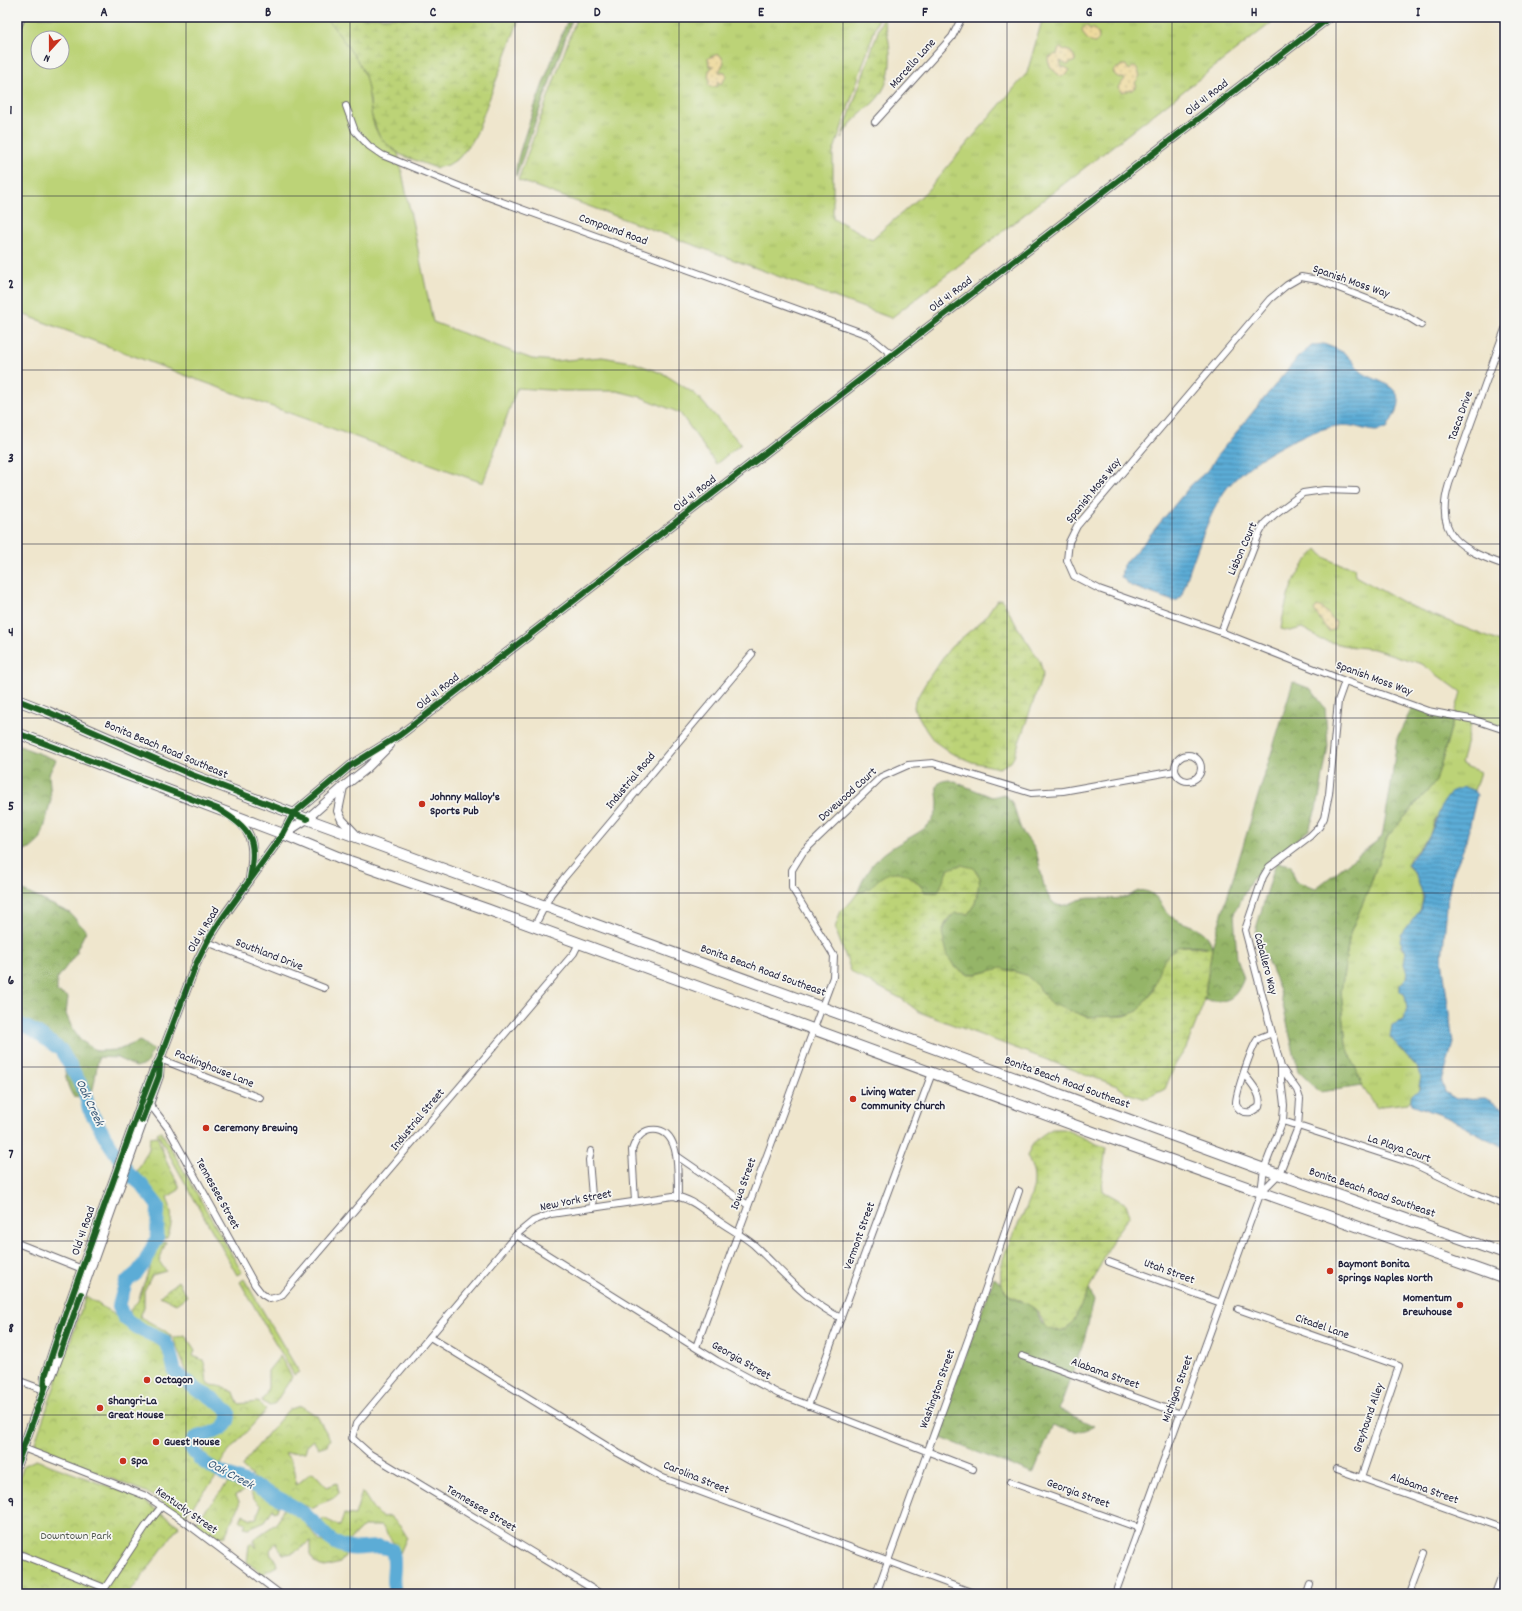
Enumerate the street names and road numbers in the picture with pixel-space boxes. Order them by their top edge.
street label: Marcello Lane [886,35,940,93]
street label: Old 41 Road [1182,76,1232,120]
street label: Compound Road [576,210,650,250]
street label: Spanish Moss Way [1310,261,1393,303]
street label: Old 41 Road [926,273,976,317]
street label: Tasca Drive [1444,389,1478,443]
street label: Spanish Moss Way [1062,454,1127,527]
street label: Old 41 Road [670,472,720,516]
street label: Lisbon Court [1224,519,1262,578]
street label: Spanish Moss Way [1333,657,1416,701]
street label: Old 41 Road [413,670,463,714]
street label: Bonita Beach Road Southeast [102,716,231,784]
street label: Industrial Road [602,749,660,813]
street label: Dovewood Court [815,764,882,826]
street label: Old 41 Road [184,904,224,956]
street label: Caballero Way [1249,931,1282,998]
street label: Southland Drive [233,934,305,976]
street label: Bonita Beach Road Southeast [698,940,829,1002]
street label: Packinghouse Lane [172,1045,256,1093]
street label: Bonita Beach Road Southeast [1002,1052,1133,1114]
street label: Industrial Street [387,1085,449,1155]
street label: La Playa Court [1365,1130,1433,1168]
street label: Tennessee Street [190,1155,244,1233]
street label: Iowa Street [727,1155,761,1212]
street label: Bonita Beach Road Southeast [1307,1163,1438,1223]
street label: New York Street [539,1186,614,1216]
street label: Vermont Street [840,1199,880,1272]
street label: Old 41 Road [68,1204,100,1258]
street label: Utah Street [1141,1255,1197,1289]
street label: Citadel Lane [1293,1310,1351,1344]
street label: Georgia Street [708,1337,774,1385]
street label: Washington Street [916,1346,960,1431]
street label: Michigan Street [1158,1353,1198,1425]
street label: Alabama Street [1068,1354,1142,1394]
street label: Greyhound Alley [1349,1380,1389,1455]
street label: Carolina Street [661,1457,732,1499]
street label: Alabama Street [1387,1469,1461,1509]
street label: Georgia Street [1044,1475,1113,1513]
street label: Tennessee Street [443,1481,520,1537]
street label: Kentucky Street [151,1483,221,1539]

